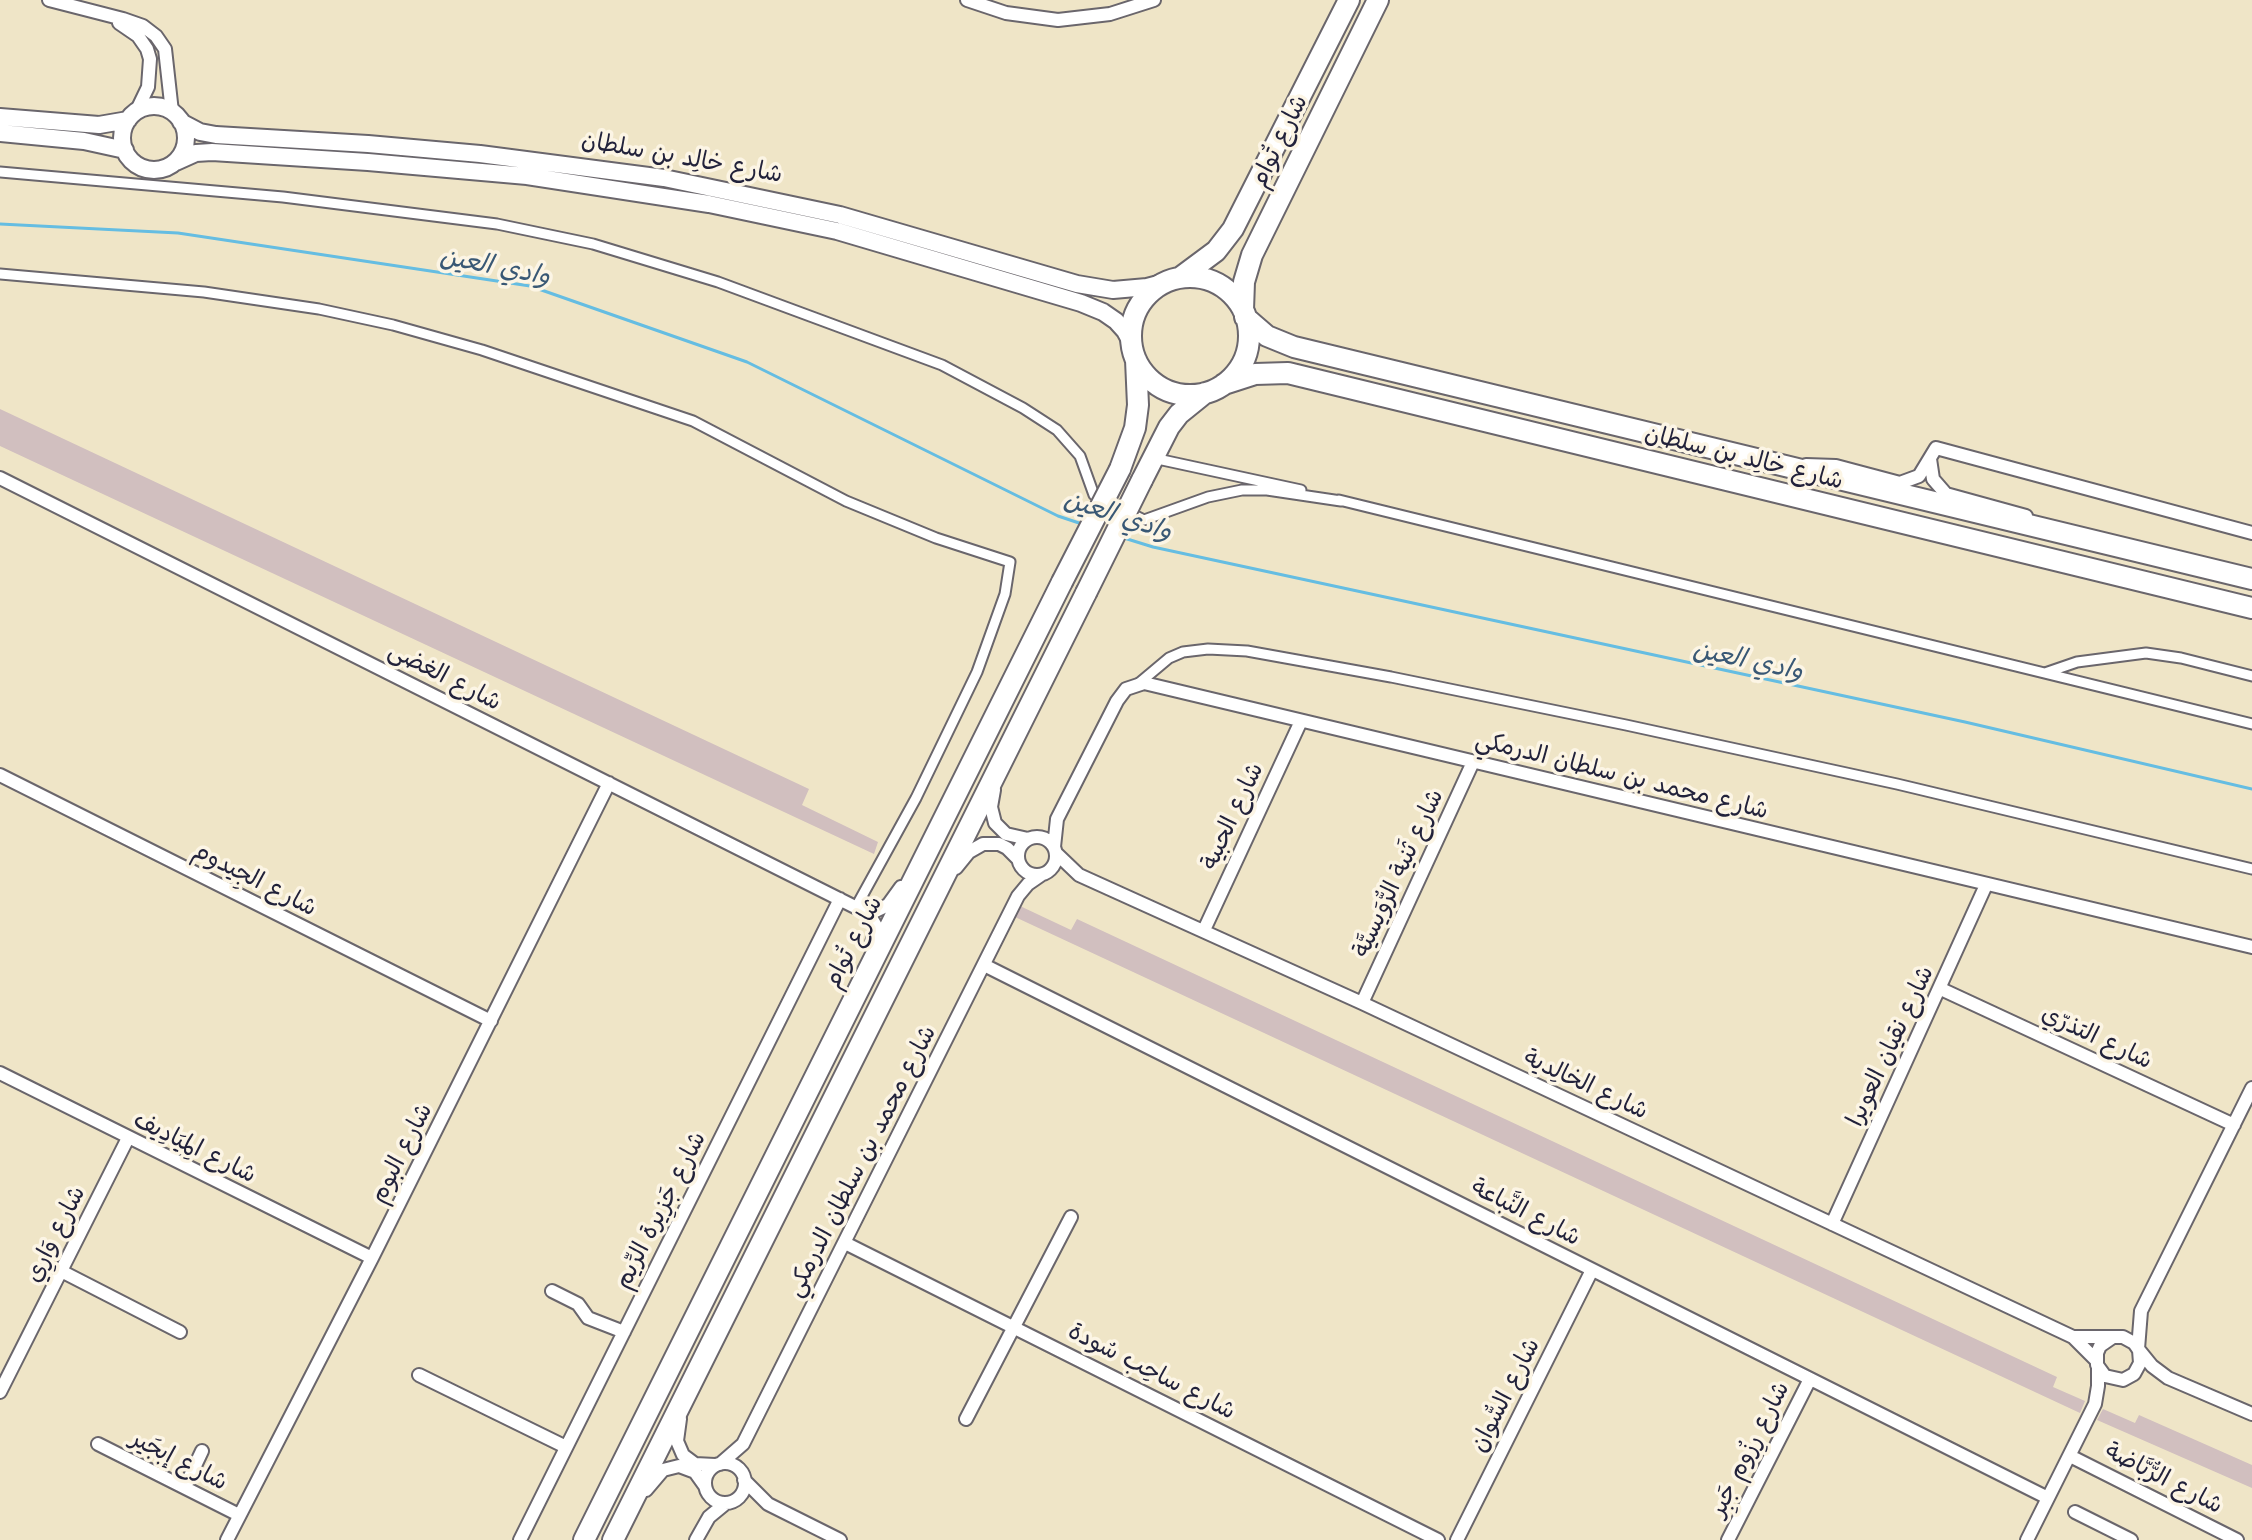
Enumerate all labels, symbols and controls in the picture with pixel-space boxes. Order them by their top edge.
street label: شارع تُوام [1244,90,1314,192]
street label: شارع خالِد بن سلطان [579,125,785,189]
water label: وادي العين [437,240,553,292]
street label: شارع خالِد بن سلطان [1642,418,1846,496]
water label: وادي العين [1060,483,1176,547]
water label: وادي العين [1690,633,1806,687]
street label: شارع الغضى [384,635,506,717]
street label: شارع محمد بن سلطان الدرمكي [1473,725,1771,825]
street label: شارع الحبية [1195,758,1269,874]
street label: شارع ثَنية الرُّوَيسيَّة [1346,784,1450,962]
street label: شارع الجِيدوم [188,836,322,922]
street label: شارع تُوام [818,891,888,993]
street label: شارع نقيان العويرا [1840,961,1940,1131]
street label: شارع التذرّي [2037,999,2157,1075]
street label: شارع محمد بن سلطان الدرمكي [780,1020,942,1302]
street label: شارع الخالِدية [1519,1043,1653,1125]
street label: شارع البوم [364,1098,438,1208]
street label: شارع المِيَادِيف [129,1105,261,1189]
street label: شارع جَزِيرة الرِّيم [608,1127,712,1293]
street label: شارع النَّباعة [1467,1172,1585,1252]
street label: شارع وَارِي [19,1181,91,1287]
street label: شارع ساحِب سُودة [1063,1316,1241,1426]
street label: شارع السُّوان [1464,1333,1546,1457]
street label: شارع رِزُوم جَبِر [1703,1377,1795,1521]
street label: شارع إبجَير [125,1423,233,1497]
street label: شارع الرُّبَّاضة [2100,1436,2228,1520]

